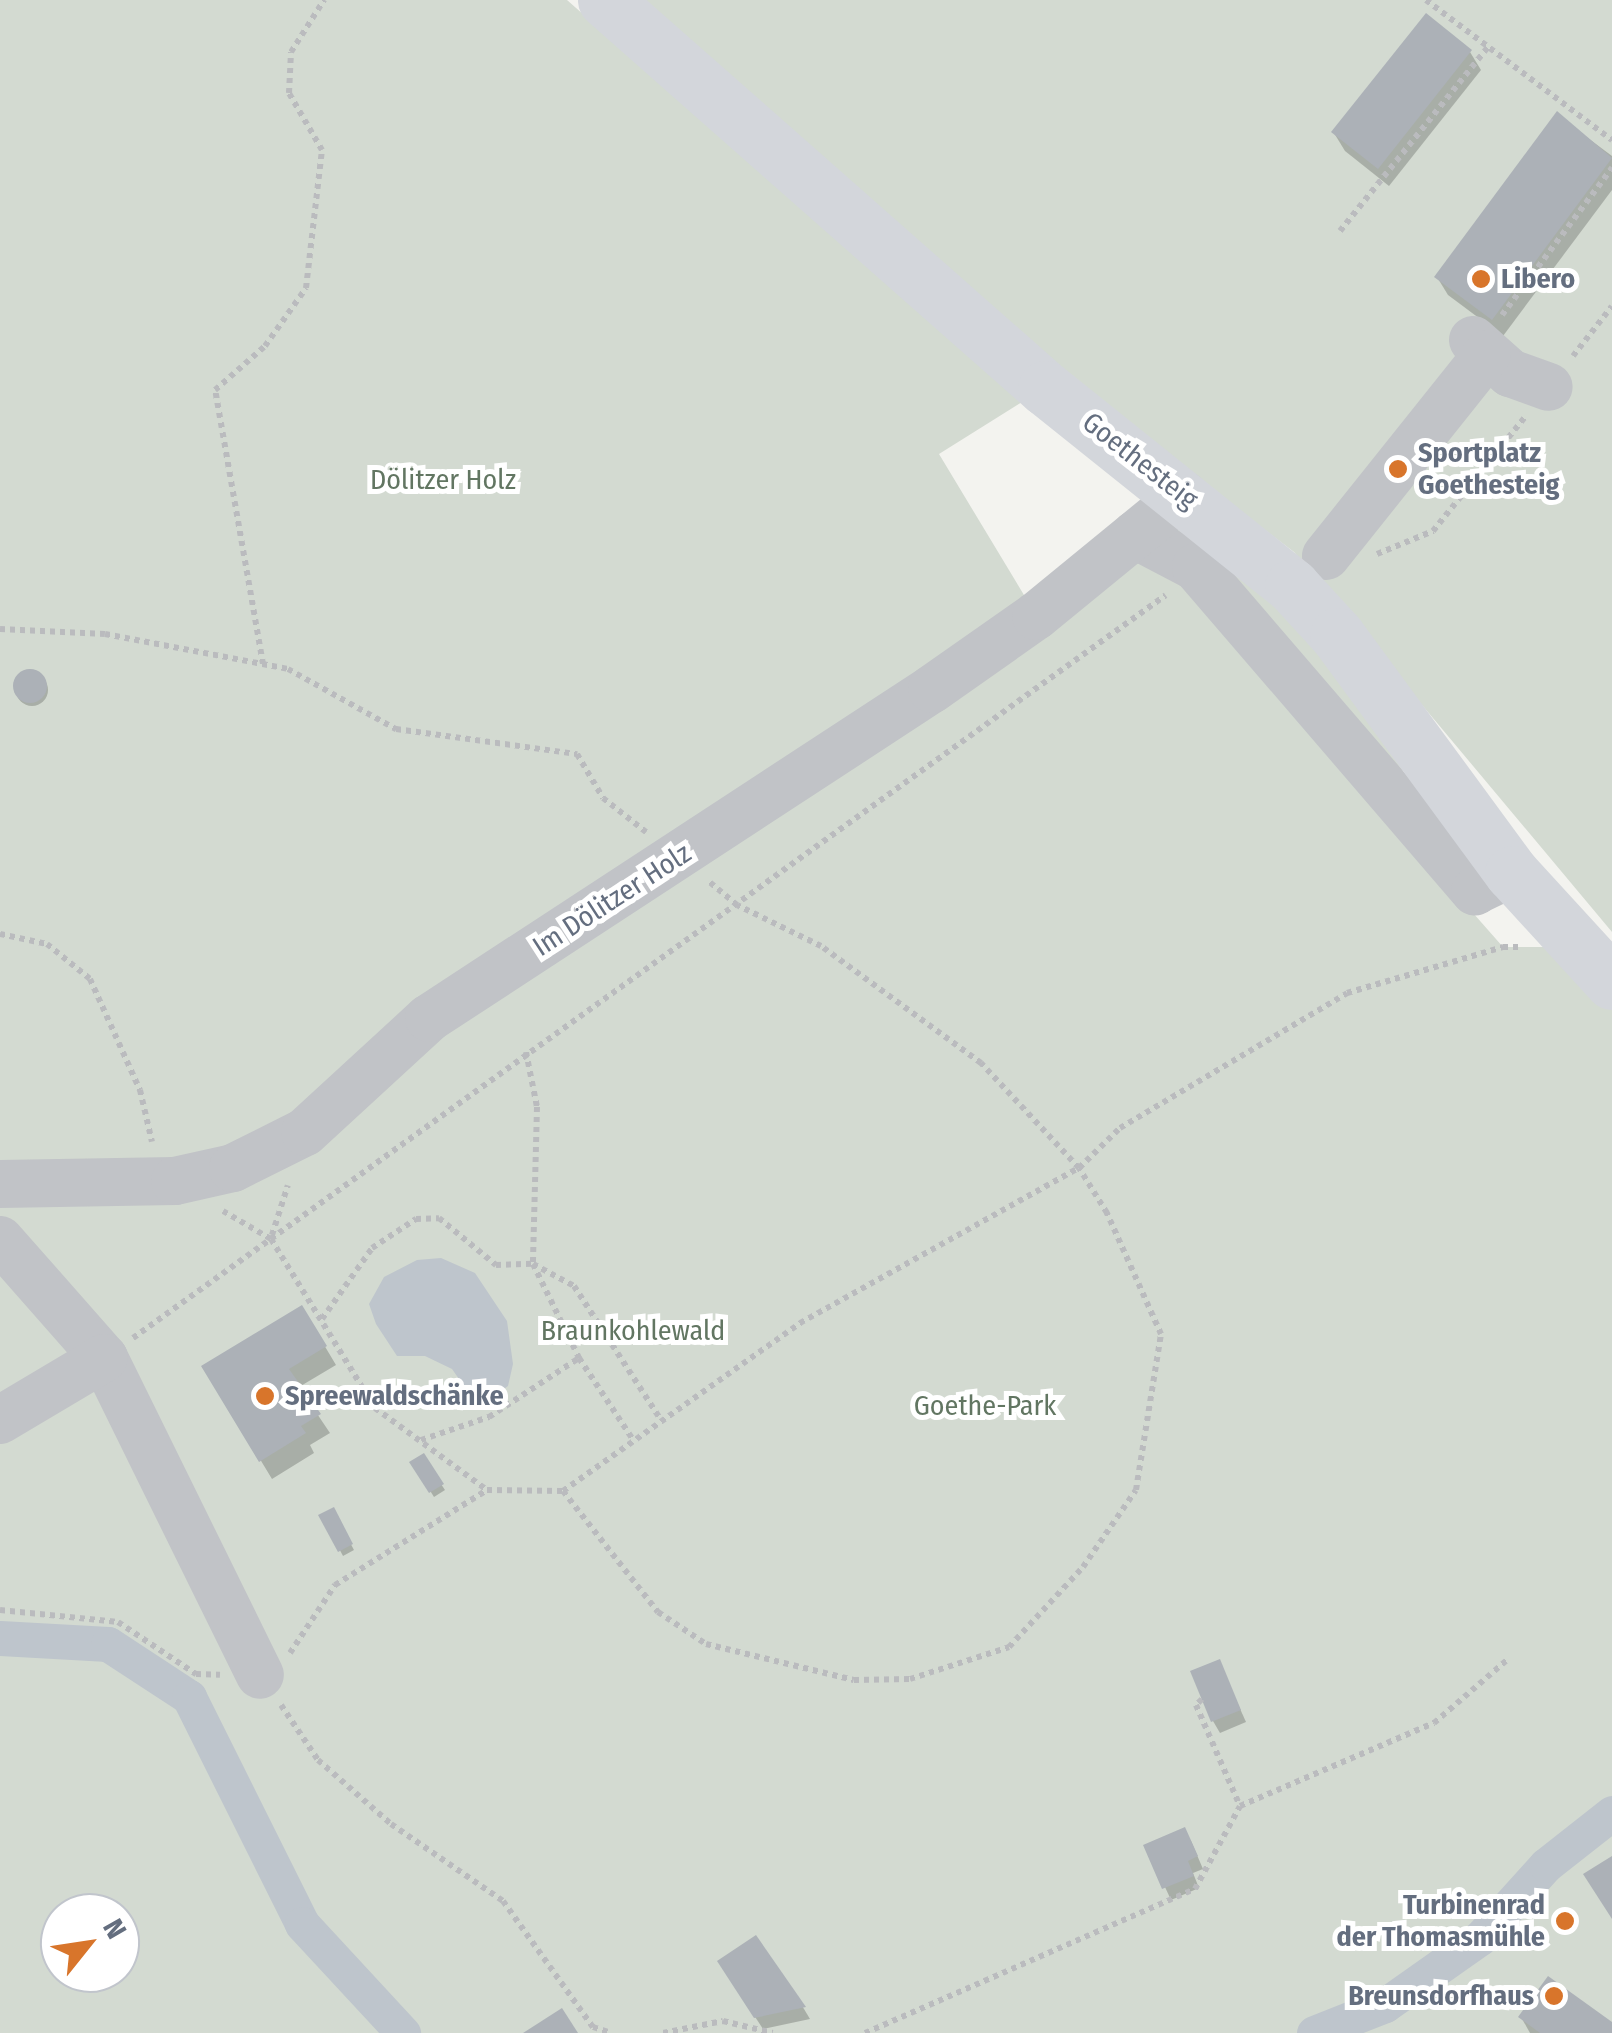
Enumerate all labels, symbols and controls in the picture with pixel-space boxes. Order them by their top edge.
place label: Libero [1501,262,1575,296]
marker: Libero [1470,268,1492,290]
street label: Goethesteig [1076,406,1204,516]
place label: Sportplatz Goethesteig [1418,436,1559,502]
marker: Sportplatz Goethesteig [1387,458,1409,480]
park label: Dölitzer Holz [370,463,516,497]
street label: Im Dölitzer Holz [527,836,697,964]
park label: Braunkohlewald [541,1314,725,1348]
place label: Spreewaldschänke [285,1379,504,1413]
marker: Spreewaldschänke [254,1385,276,1407]
park label: Goethe-Park [914,1389,1056,1423]
place label: Turbinenrad der Thomasmühle [1336,1888,1545,1954]
north arrow [40,1893,140,1993]
marker: Turbinenrad der Thomasmühle [1554,1910,1576,1932]
text: N [96,1913,133,1944]
place label: Breunsdorfhaus [1348,1979,1534,2013]
marker: Breunsdorfhaus [1543,1985,1565,2007]

